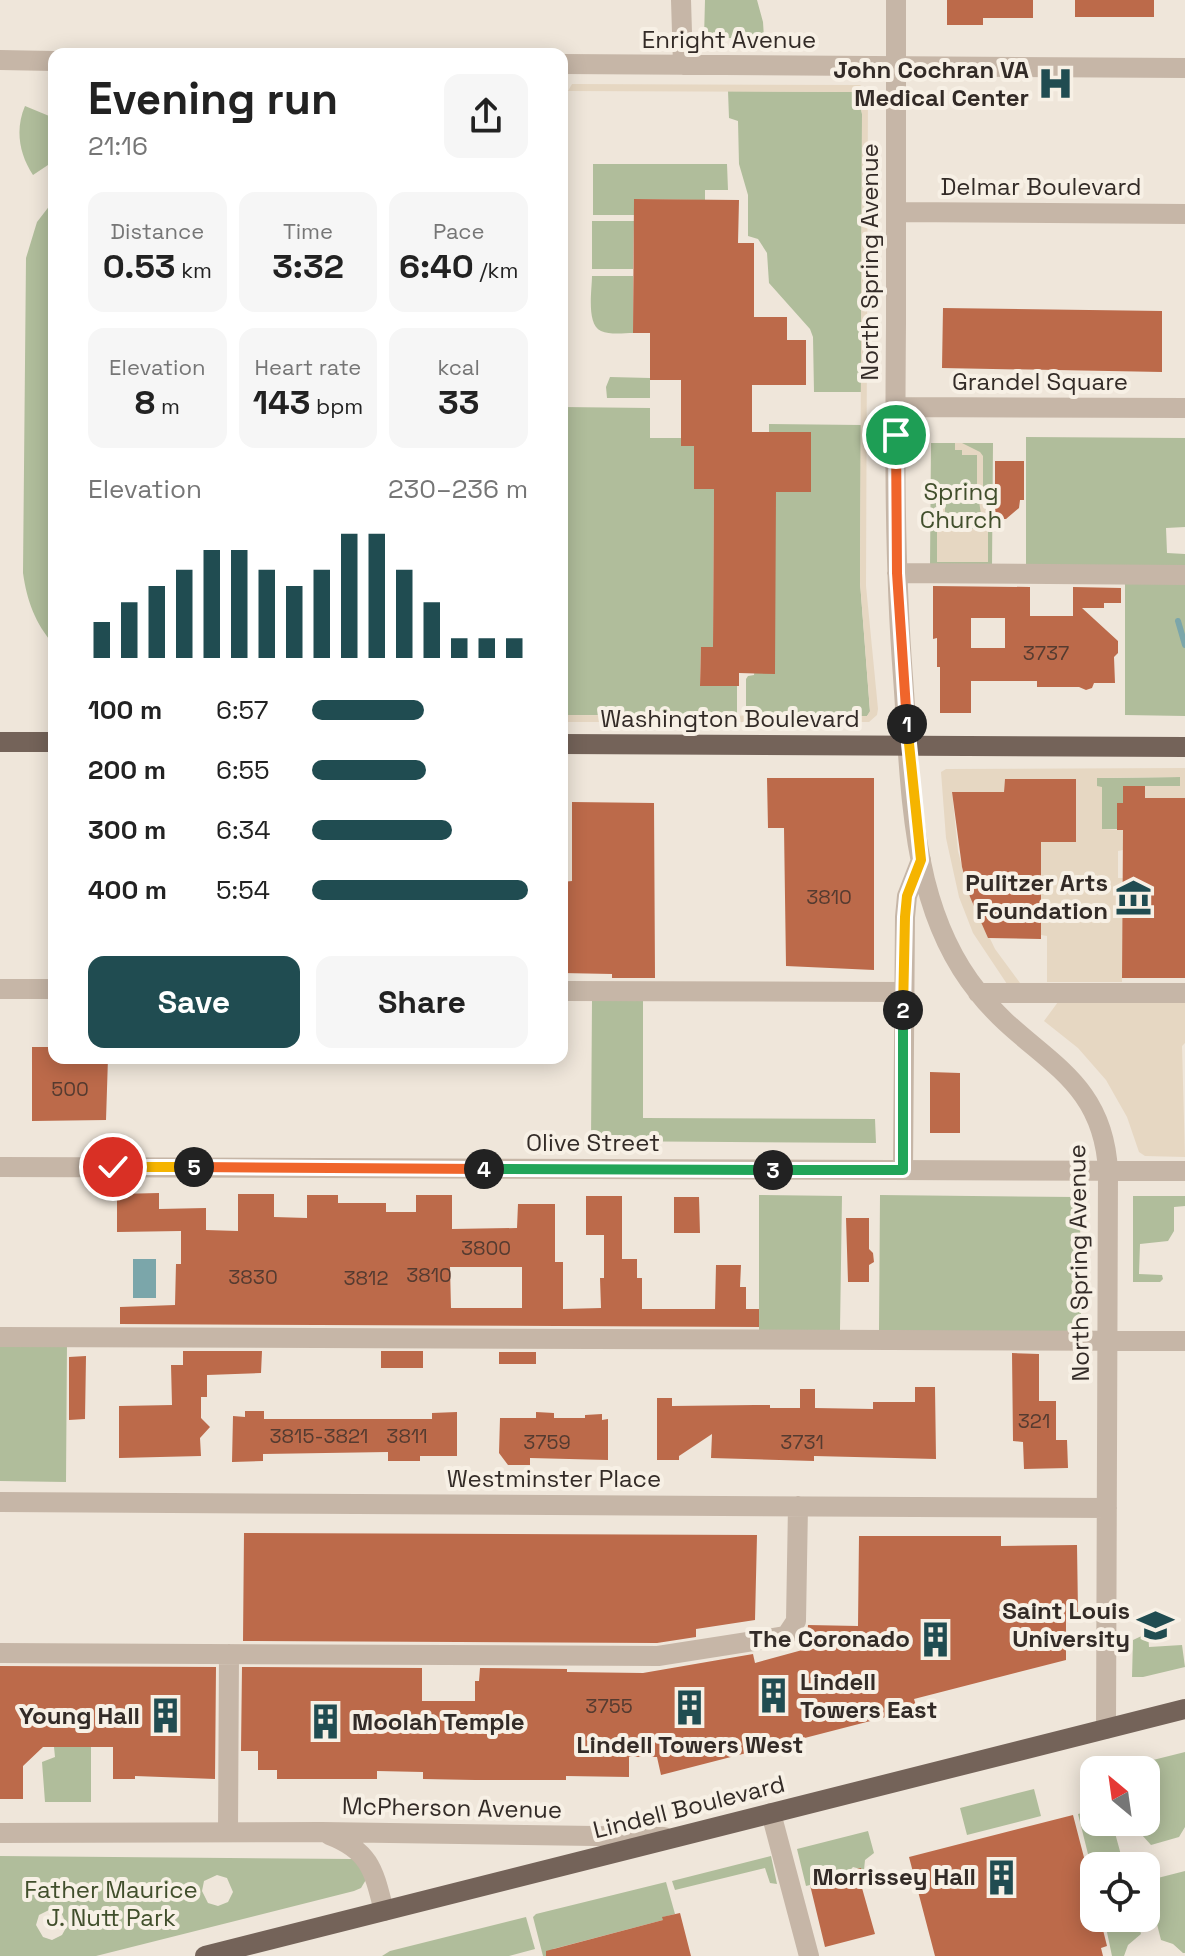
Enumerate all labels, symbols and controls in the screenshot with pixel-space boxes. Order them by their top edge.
street label: Enright Avenue [642,24,816,55]
place label: John Cochran VA Medical Center [833,54,1029,113]
hospital icon: John Cochran VA Medical Center [1036,65,1074,103]
text: Evening run [88,71,338,127]
button: share [444,74,528,158]
text: 21:16 [88,129,148,163]
street label: North Spring Avenue [854,143,885,381]
street label: Delmar Boulevard [940,171,1142,202]
text: Distance [110,217,204,245]
text: Time [283,217,333,245]
text: Pace [433,217,484,245]
text: 0.53 [103,245,176,288]
text: 3:32 [272,245,344,288]
text: 6:40 [399,245,474,288]
text: km [176,256,212,284]
text: /km [474,256,518,284]
text: Elevation [109,353,206,381]
text: Heart rate [255,353,361,381]
text: kcal [437,353,480,381]
street label: Grandel Square [952,366,1128,397]
text: 8 [135,381,155,424]
text: 143 [253,381,310,424]
text: 33 [438,381,479,424]
text: m [155,392,180,420]
text: bpm [310,392,363,420]
pin [862,401,930,469]
icon: arrive [874,413,918,457]
text: Elevation [88,472,202,506]
text: 230–236 m [388,472,528,506]
park label: Spring Church [920,476,1002,535]
house number: 3737 [1023,640,1069,666]
text: 100 m [88,693,162,727]
text: 6:57 [216,693,268,727]
street label: Washington Boulevard [600,703,860,734]
pin: 1 [887,704,927,744]
text: 1 [902,710,912,738]
text: 200 m [88,753,166,787]
text: 6:55 [216,753,270,787]
text: 300 m [88,813,166,847]
text: 6:34 [216,813,270,847]
place label: Pulitzer Arts Foundation [965,867,1108,926]
text: 400 m [88,873,167,907]
text: 5:54 [216,873,270,907]
museum icon: Pulitzer Arts Foundation [1115,878,1153,916]
house number: 3810 [806,884,852,910]
button: Save [88,956,300,1048]
button: Share [316,956,528,1048]
pin: 2 [883,990,923,1030]
text: 2 [896,996,910,1024]
house number: 500 [51,1076,89,1102]
street label: Olive Street [526,1127,660,1158]
pin [79,1133,147,1201]
street label: North Spring Avenue [1061,1144,1096,1382]
icon: check [91,1145,135,1189]
pin: 5 [174,1147,214,1187]
pin: 4 [464,1149,504,1189]
pin: 3 [753,1150,793,1190]
text: 5 [187,1153,201,1181]
text: 4 [477,1155,491,1183]
text: 3 [766,1156,780,1184]
house number: 3800 [461,1235,511,1261]
house number: 3810 [406,1262,452,1288]
house number: 3830 [228,1264,278,1290]
house number: 3812 [344,1265,388,1291]
house number: 321 [1018,1408,1050,1434]
house number: 3815-3821 [270,1423,368,1449]
house number: 3811 [386,1423,428,1449]
house number: 3759 [523,1429,571,1455]
house number: 3731 [780,1429,824,1455]
street label: Westminster Place [447,1463,661,1494]
place label: Saint Louis University [1002,1595,1130,1654]
school or university icon: Saint Louis University [1137,1606,1175,1644]
building icon: The Coronado [917,1620,955,1658]
place label: The Coronado [749,1623,910,1654]
place label: Lindell Towers East [800,1666,937,1725]
building icon: Lindell Towers East [755,1677,793,1715]
building icon: Lindell Towers West [671,1689,709,1727]
house number: 3755 [585,1693,633,1719]
building icon: Young Hall [147,1697,185,1735]
place label: Young Hall [19,1700,140,1731]
building icon: Moolah Temple [307,1703,345,1741]
place label: Moolah Temple [352,1706,525,1737]
place label: Lindell Towers West [577,1729,803,1760]
north arrow [1080,1756,1160,1836]
map controls [1080,1756,1160,1932]
street label: Lindell Boulevard [590,1768,788,1845]
street label: McPherson Avenue [342,1790,562,1825]
button: locate [1080,1852,1160,1932]
building icon: Morrissey Hall [983,1858,1021,1896]
place label: Morrissey Hall [812,1861,976,1892]
park label: Father Maurice J. Nutt Park [24,1874,198,1933]

